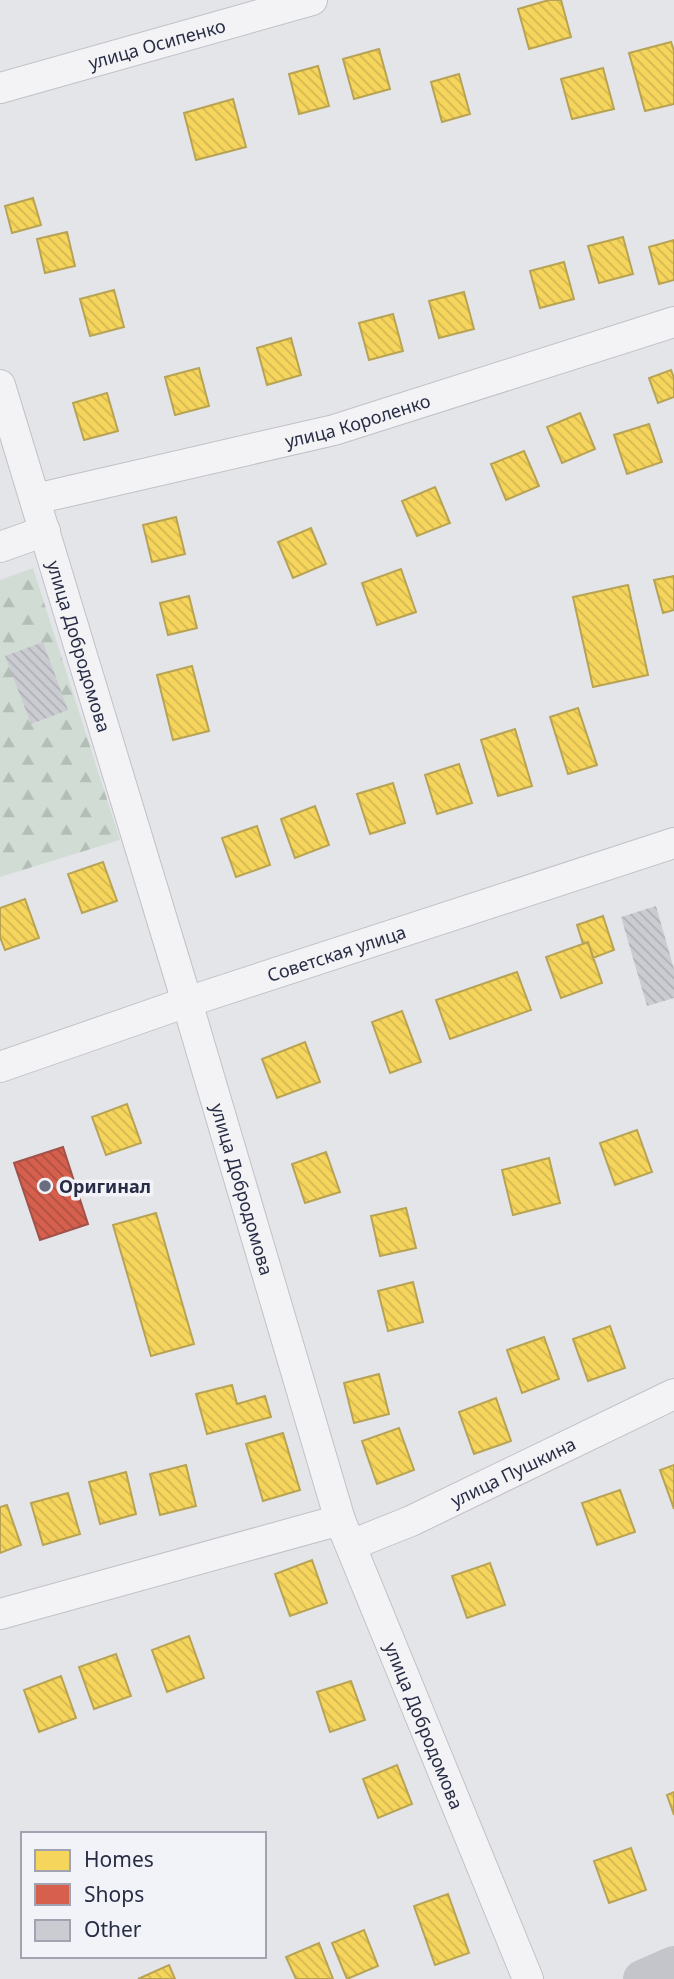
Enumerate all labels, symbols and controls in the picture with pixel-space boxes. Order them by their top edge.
street label: улица Осипенко [86,13,228,74]
street label: улица Короленко [282,388,433,453]
street label: улица Добродомова [42,558,117,735]
street label: Советская улица [264,919,409,987]
street label: улица Добродомова [206,1100,279,1278]
place label: Оригинал [59,1174,151,1198]
marker: Оригинал [37,1178,53,1194]
street label: улица Пушкина [447,1431,580,1512]
street label: улица Добродомова [379,1639,469,1813]
legend [21,1832,266,1958]
text: Homes [84,1845,154,1873]
text: Shops [84,1880,144,1908]
text: Other [84,1915,142,1943]

